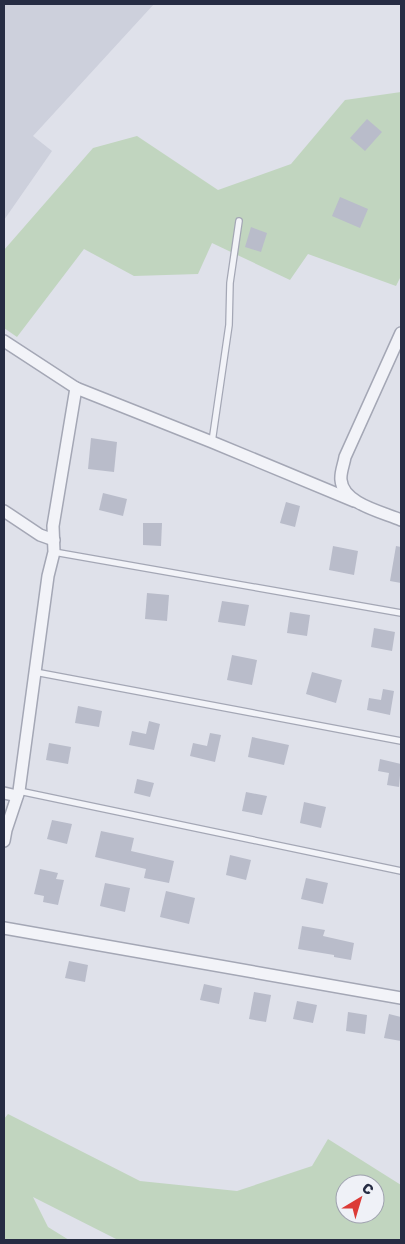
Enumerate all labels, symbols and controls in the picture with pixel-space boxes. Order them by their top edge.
north arrow [335,1174,385,1224]
text: С [359,1179,377,1199]

